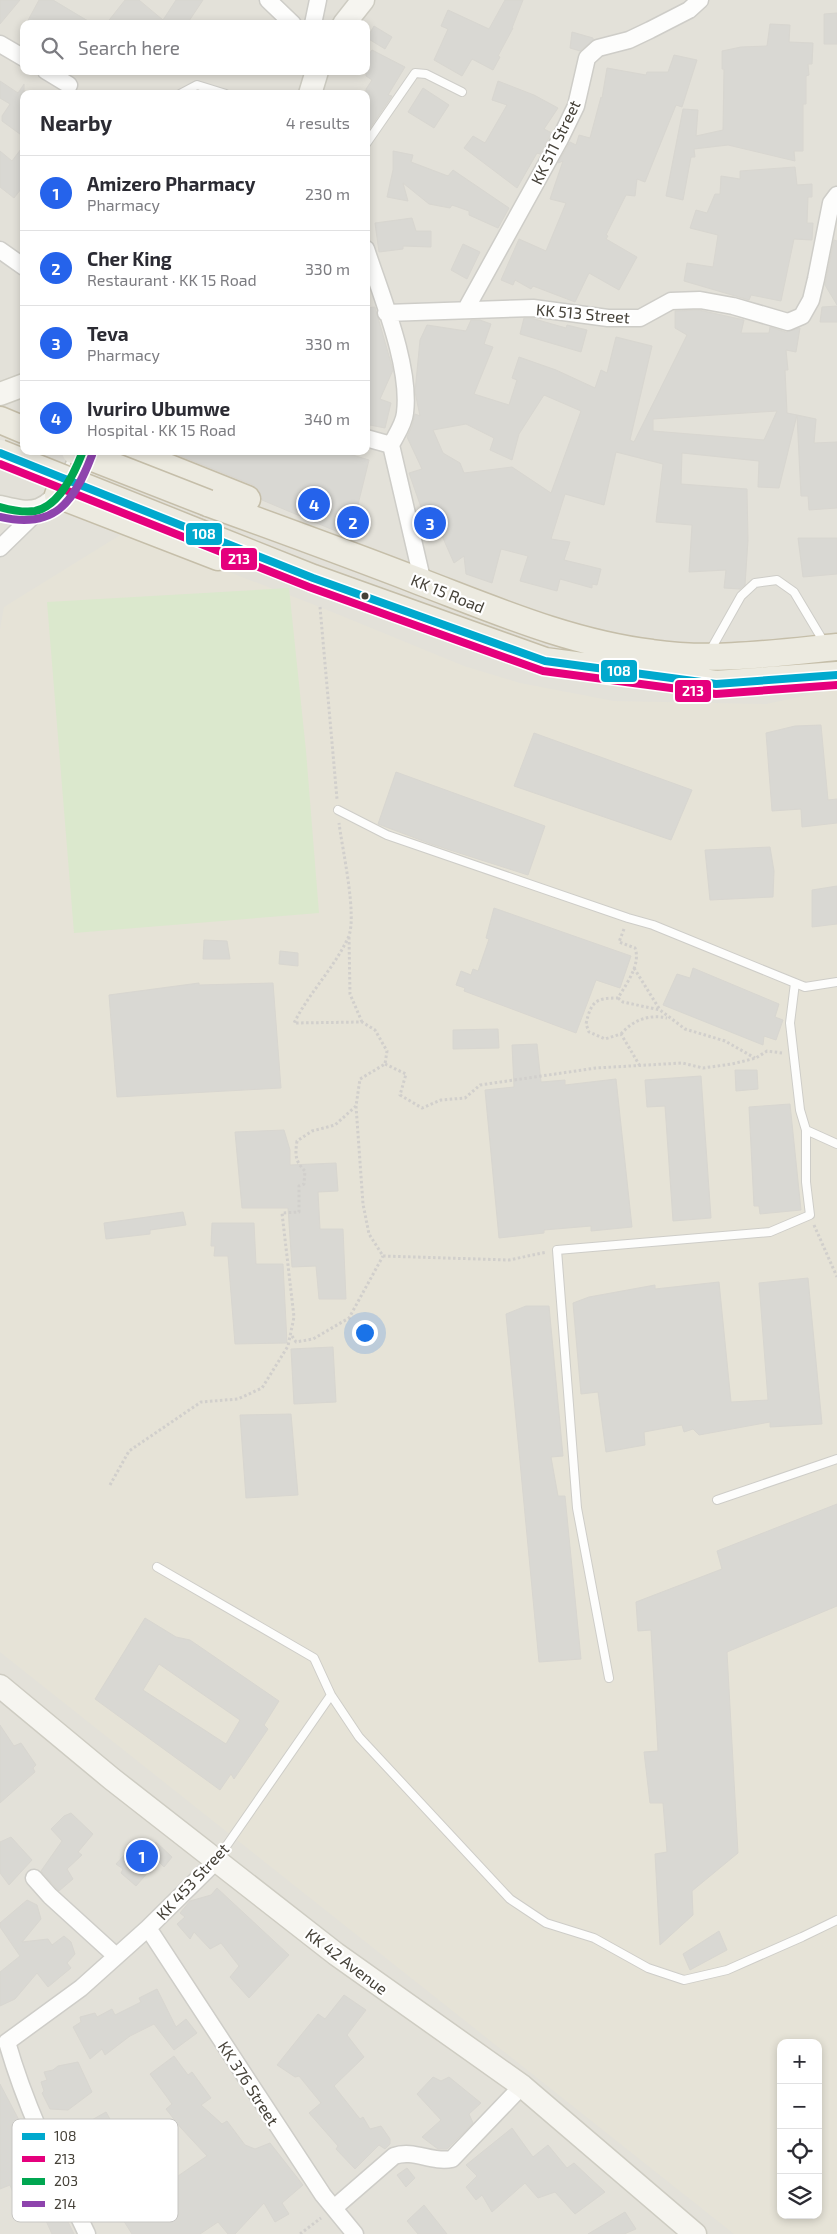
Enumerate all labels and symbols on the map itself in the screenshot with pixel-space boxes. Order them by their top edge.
street label: KK 511 Street [526,97,584,187]
street label: KK 513 Street [535,299,631,327]
pin: 4 [298,485,330,523]
pin: 2 [337,503,369,541]
pin: 3 [414,504,446,542]
line badge: 108 [185,522,223,546]
text: 108 [192,525,216,542]
line badge: 213 [220,547,258,571]
text: 213 [228,550,250,567]
street label: KK 15 Road [408,570,488,616]
unlabelled marker [360,591,370,601]
line badge: 108 [600,659,638,683]
text: 108 [607,662,631,679]
line badge: 213 [674,679,712,703]
text: 213 [682,682,704,699]
your location [352,1320,378,1346]
pin: 1 [126,1837,158,1875]
street label: KK 453 Street [152,1839,232,1923]
street label: KK 42 Avenue [302,1924,392,1998]
street label: KK 376 Street [215,2037,283,2129]
legend [12,2119,178,2222]
text: 108 [54,2127,77,2144]
text: 213 [54,2150,75,2167]
text: 203 [54,2172,78,2189]
text: 214 [54,2195,76,2212]

